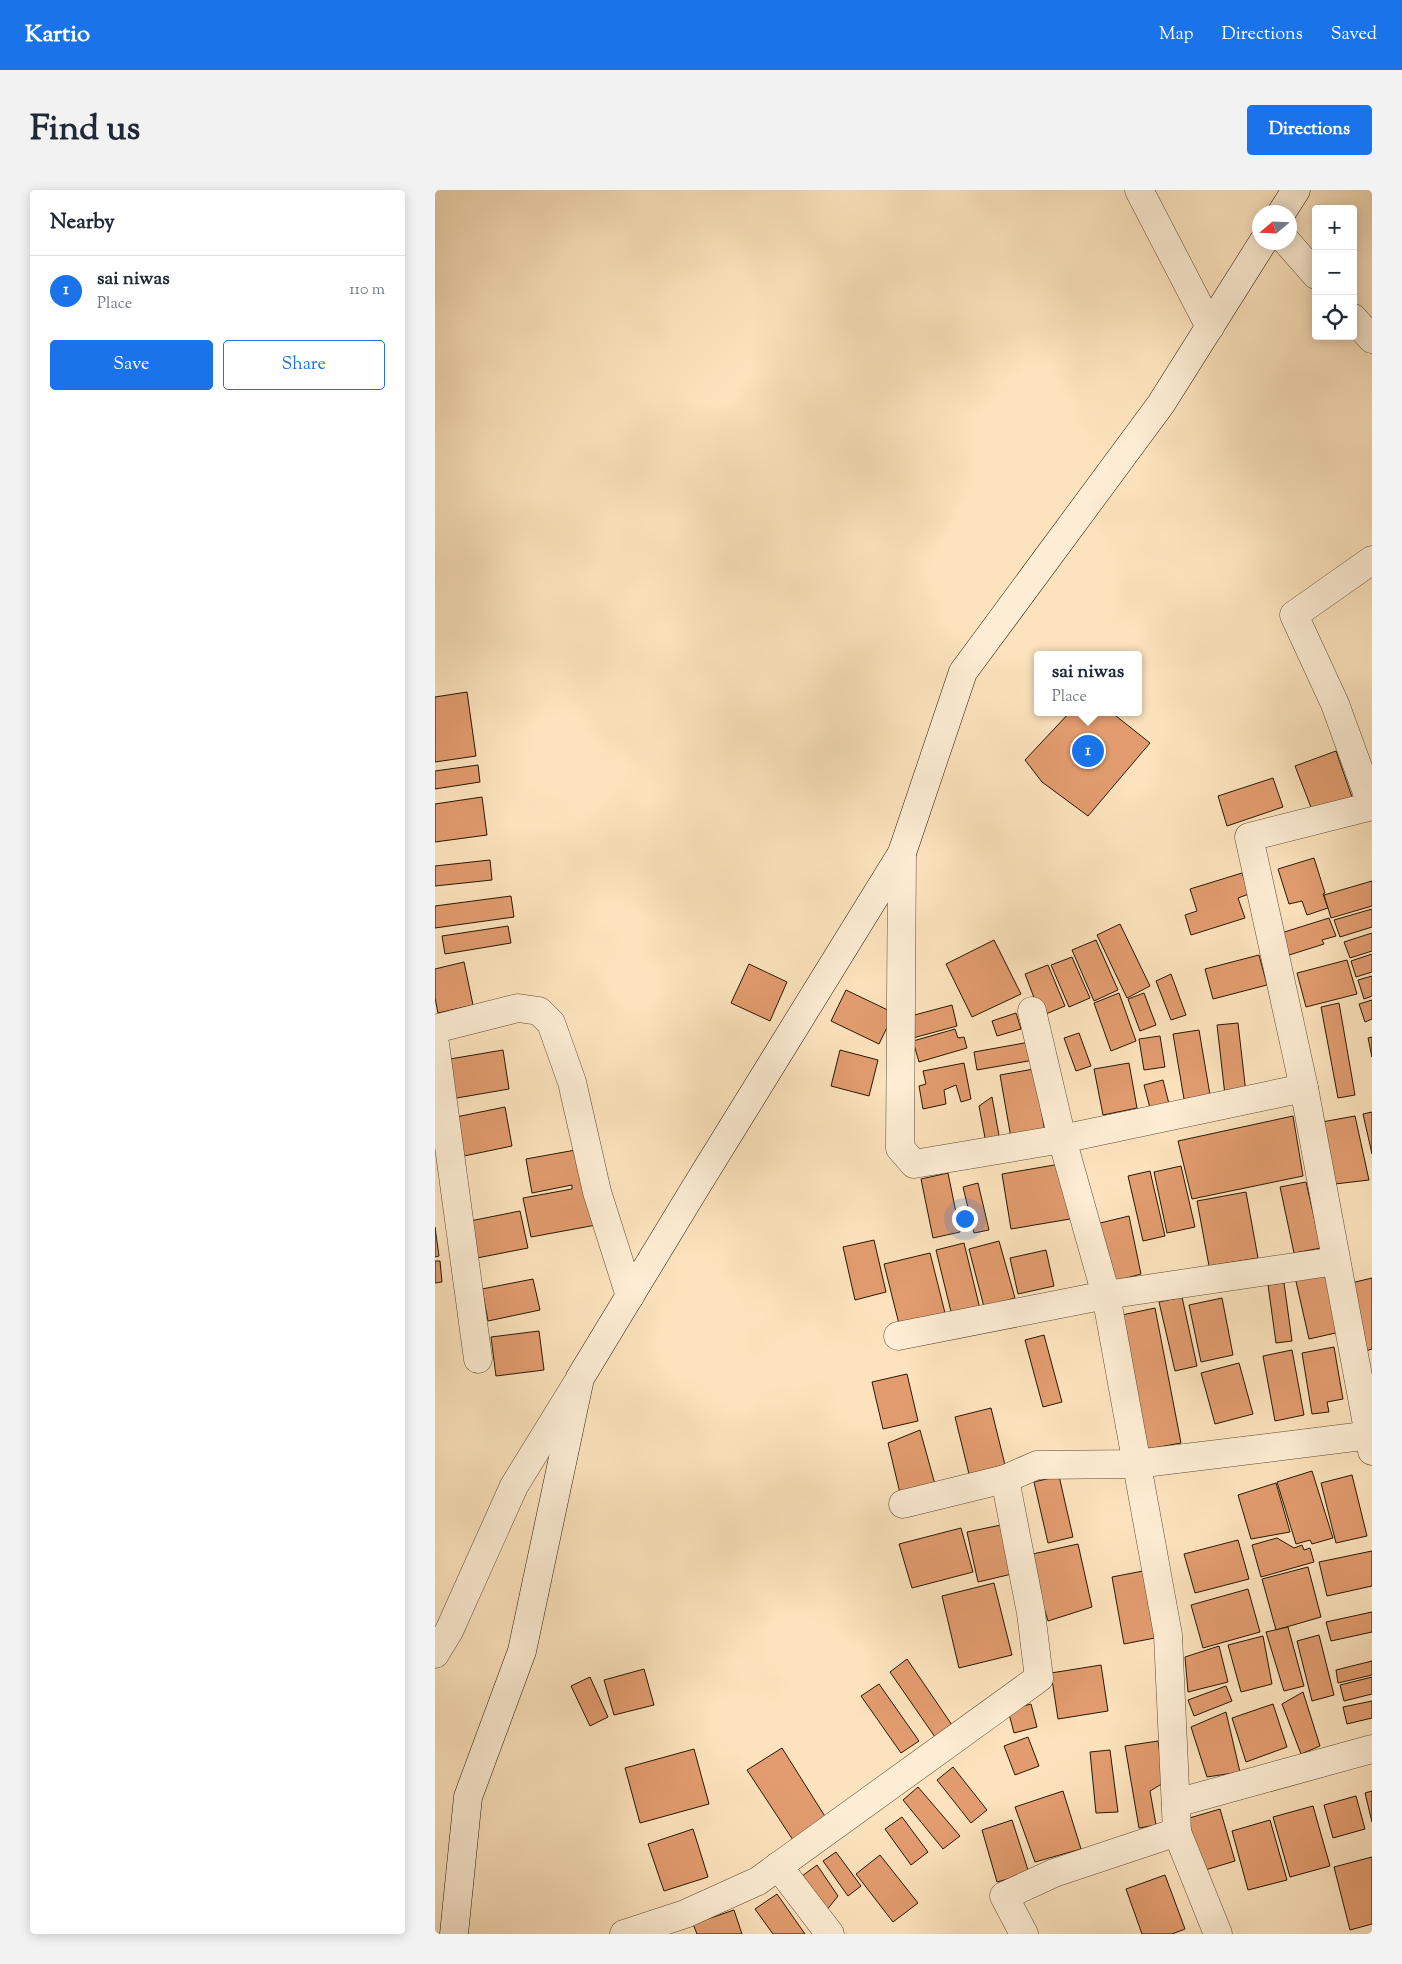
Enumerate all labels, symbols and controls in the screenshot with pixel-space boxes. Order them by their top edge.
text: Kartio [25,18,90,52]
text: Map [1159,22,1194,48]
text: Directions [1222,22,1303,48]
text: Saved [1331,22,1377,48]
text: Find us [30,105,140,156]
button: Directions [1247,105,1372,155]
north arrow [1252,205,1297,250]
map controls [1312,205,1357,340]
button: + [1312,205,1357,250]
text: Nearby [50,208,115,238]
button: − [1312,250,1357,295]
text: sai niwas [97,266,170,293]
text: 1 [63,279,69,302]
text: 110 m [349,279,385,302]
text: Place [97,293,132,316]
button: locate [1312,295,1357,340]
button: Save [50,340,213,390]
button: Share [223,340,385,390]
popup [1034,651,1142,716]
text: sai niwas [1052,659,1124,686]
text: Place [1052,686,1087,709]
pin: 1 [1072,732,1104,770]
your location [952,1206,978,1232]

